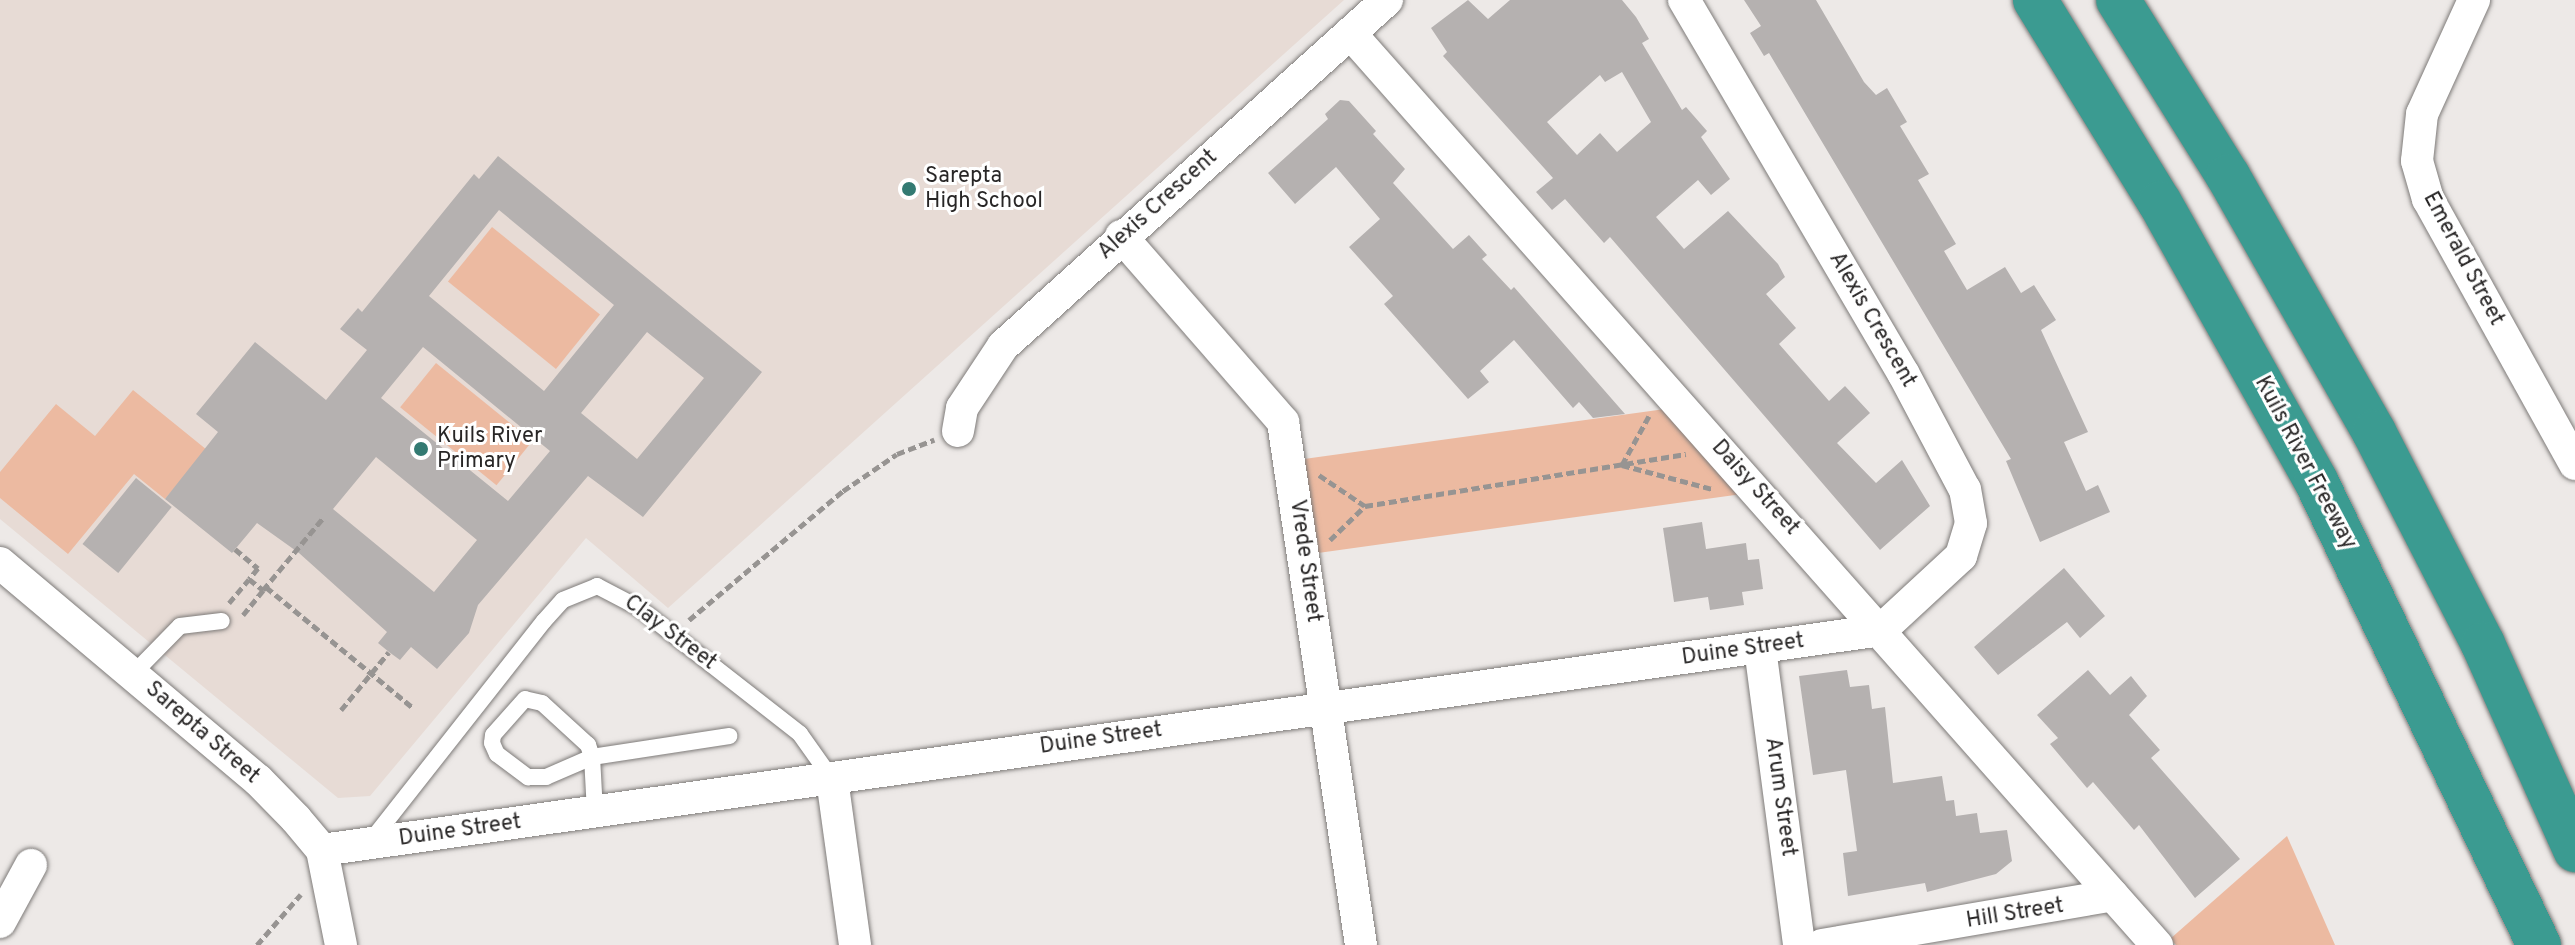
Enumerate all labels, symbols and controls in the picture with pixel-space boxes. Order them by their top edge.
street label: Alexis Crescent [1093,144,1223,266]
place label: Sarepta High School [925,163,1043,214]
marker: Sarepta High School [900,180,918,198]
street label: Emerald Street [2417,188,2509,330]
street label: Alexis Crescent [1823,248,1921,392]
street label: Kuils River Freeway [2248,372,2362,554]
place label: Kuils River Primary [437,423,543,474]
street label: Daisy Street [1705,435,1805,541]
marker: Kuils River Primary [412,440,430,458]
street label: Vrede Street [1283,498,1327,624]
street label: Clay Street [619,590,721,676]
street label: Duine Street [1680,628,1806,672]
street label: Sarepta Street [139,676,265,790]
street label: Duine Street [1038,717,1164,761]
street label: Arum Street [1759,736,1801,858]
street label: Duine Street [397,809,523,853]
street label: Hill Street [1964,893,2066,935]

